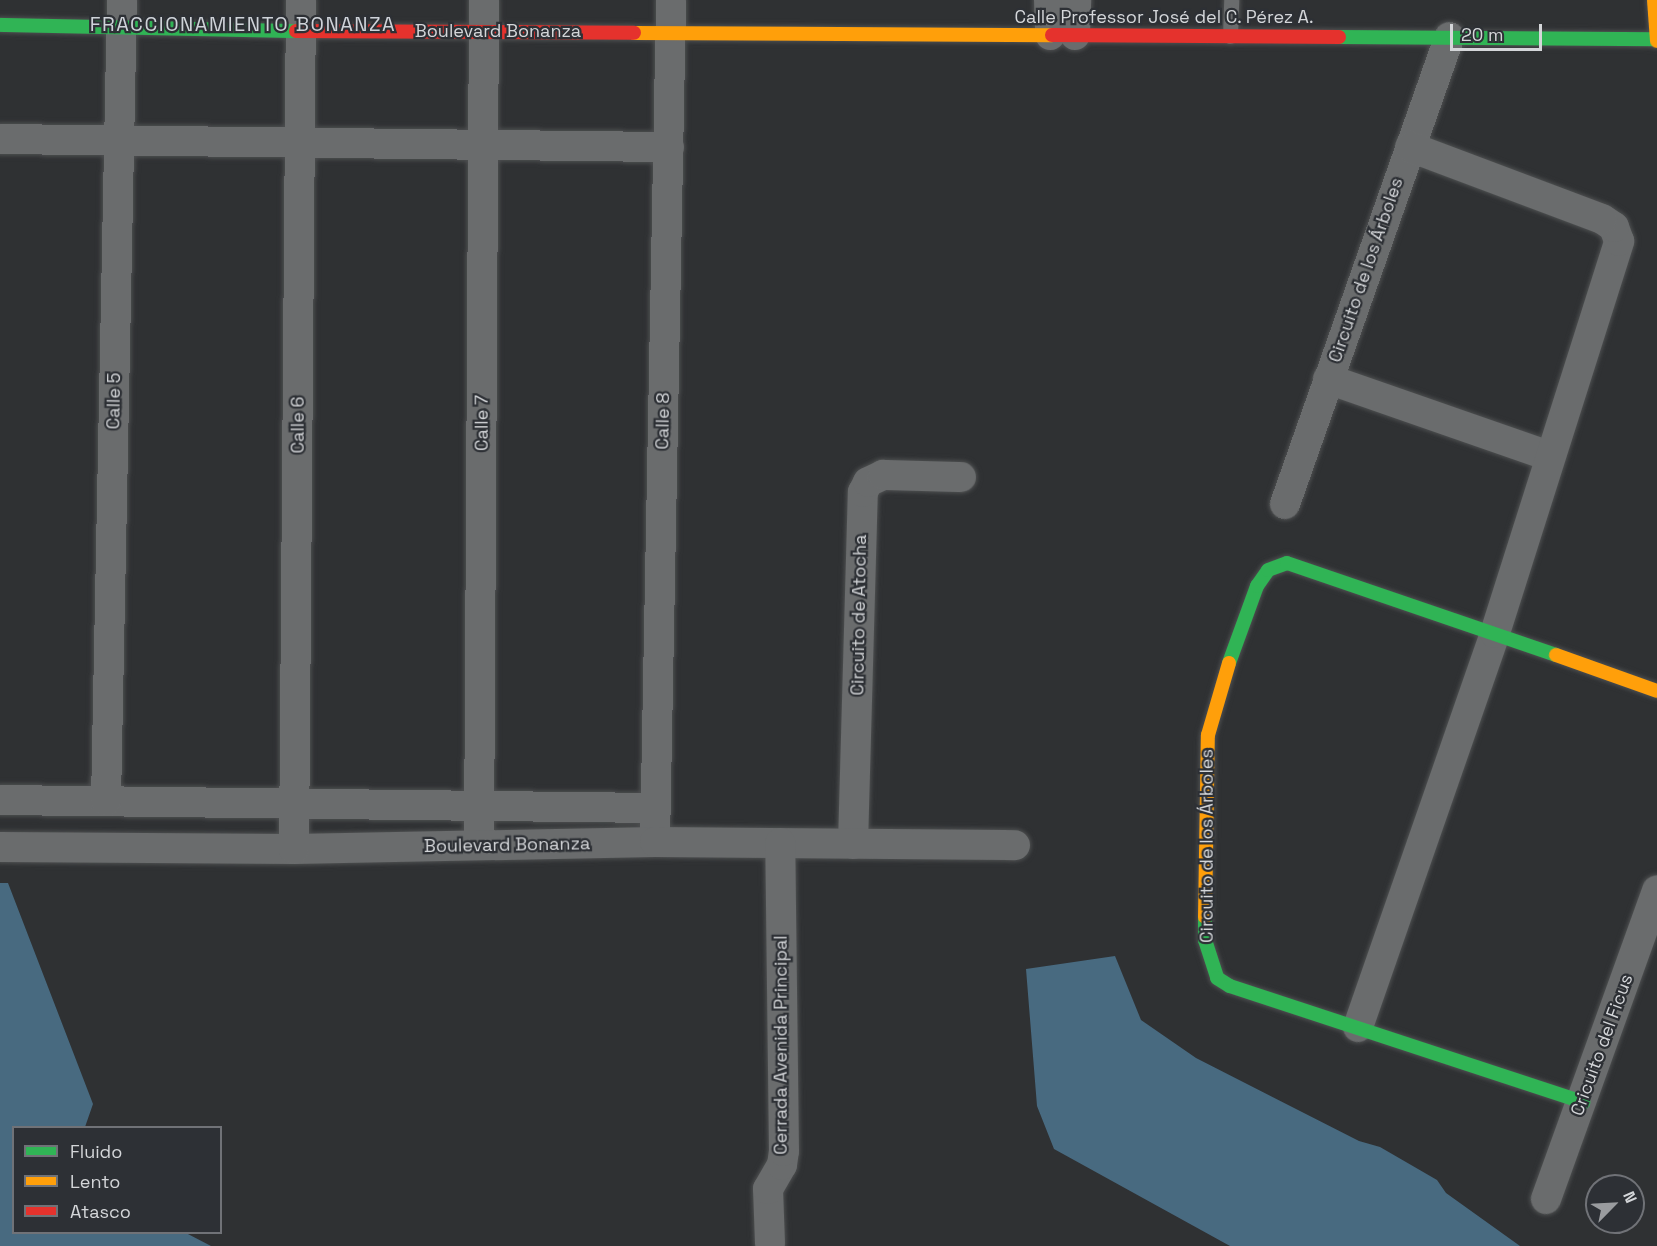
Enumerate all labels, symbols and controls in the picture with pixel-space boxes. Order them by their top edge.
street label: Calle Professor José del C. Pérez A. [1014,6,1314,28]
district label: FRACCIONAMIENTO BONANZA [90,12,396,36]
scale bar [1453,12,1544,50]
street label: Boulevard Bonanza [415,20,581,42]
text: 20 m [1461,23,1504,46]
street label: Circuito de los Árboles [1324,175,1408,365]
street label: Calle 5 [103,372,125,430]
street label: Calle 8 [652,392,674,450]
street label: Calle 7 [471,395,493,451]
street label: Calle 6 [287,396,309,454]
street label: Circuito de Atocha [847,534,871,696]
street label: Circuito de los Árboles [1196,749,1218,943]
street label: Boulevard Bonanza [424,833,590,857]
street label: Cerrada Avenida Principal [770,935,792,1155]
street label: Cricuito del Ficus [1566,971,1638,1119]
legend [12,1126,222,1234]
text: Fluido [70,1140,122,1163]
text: Lento [70,1170,120,1193]
north arrow [1585,1174,1645,1234]
text: N [1618,1188,1642,1206]
text: Atasco [70,1200,131,1223]

